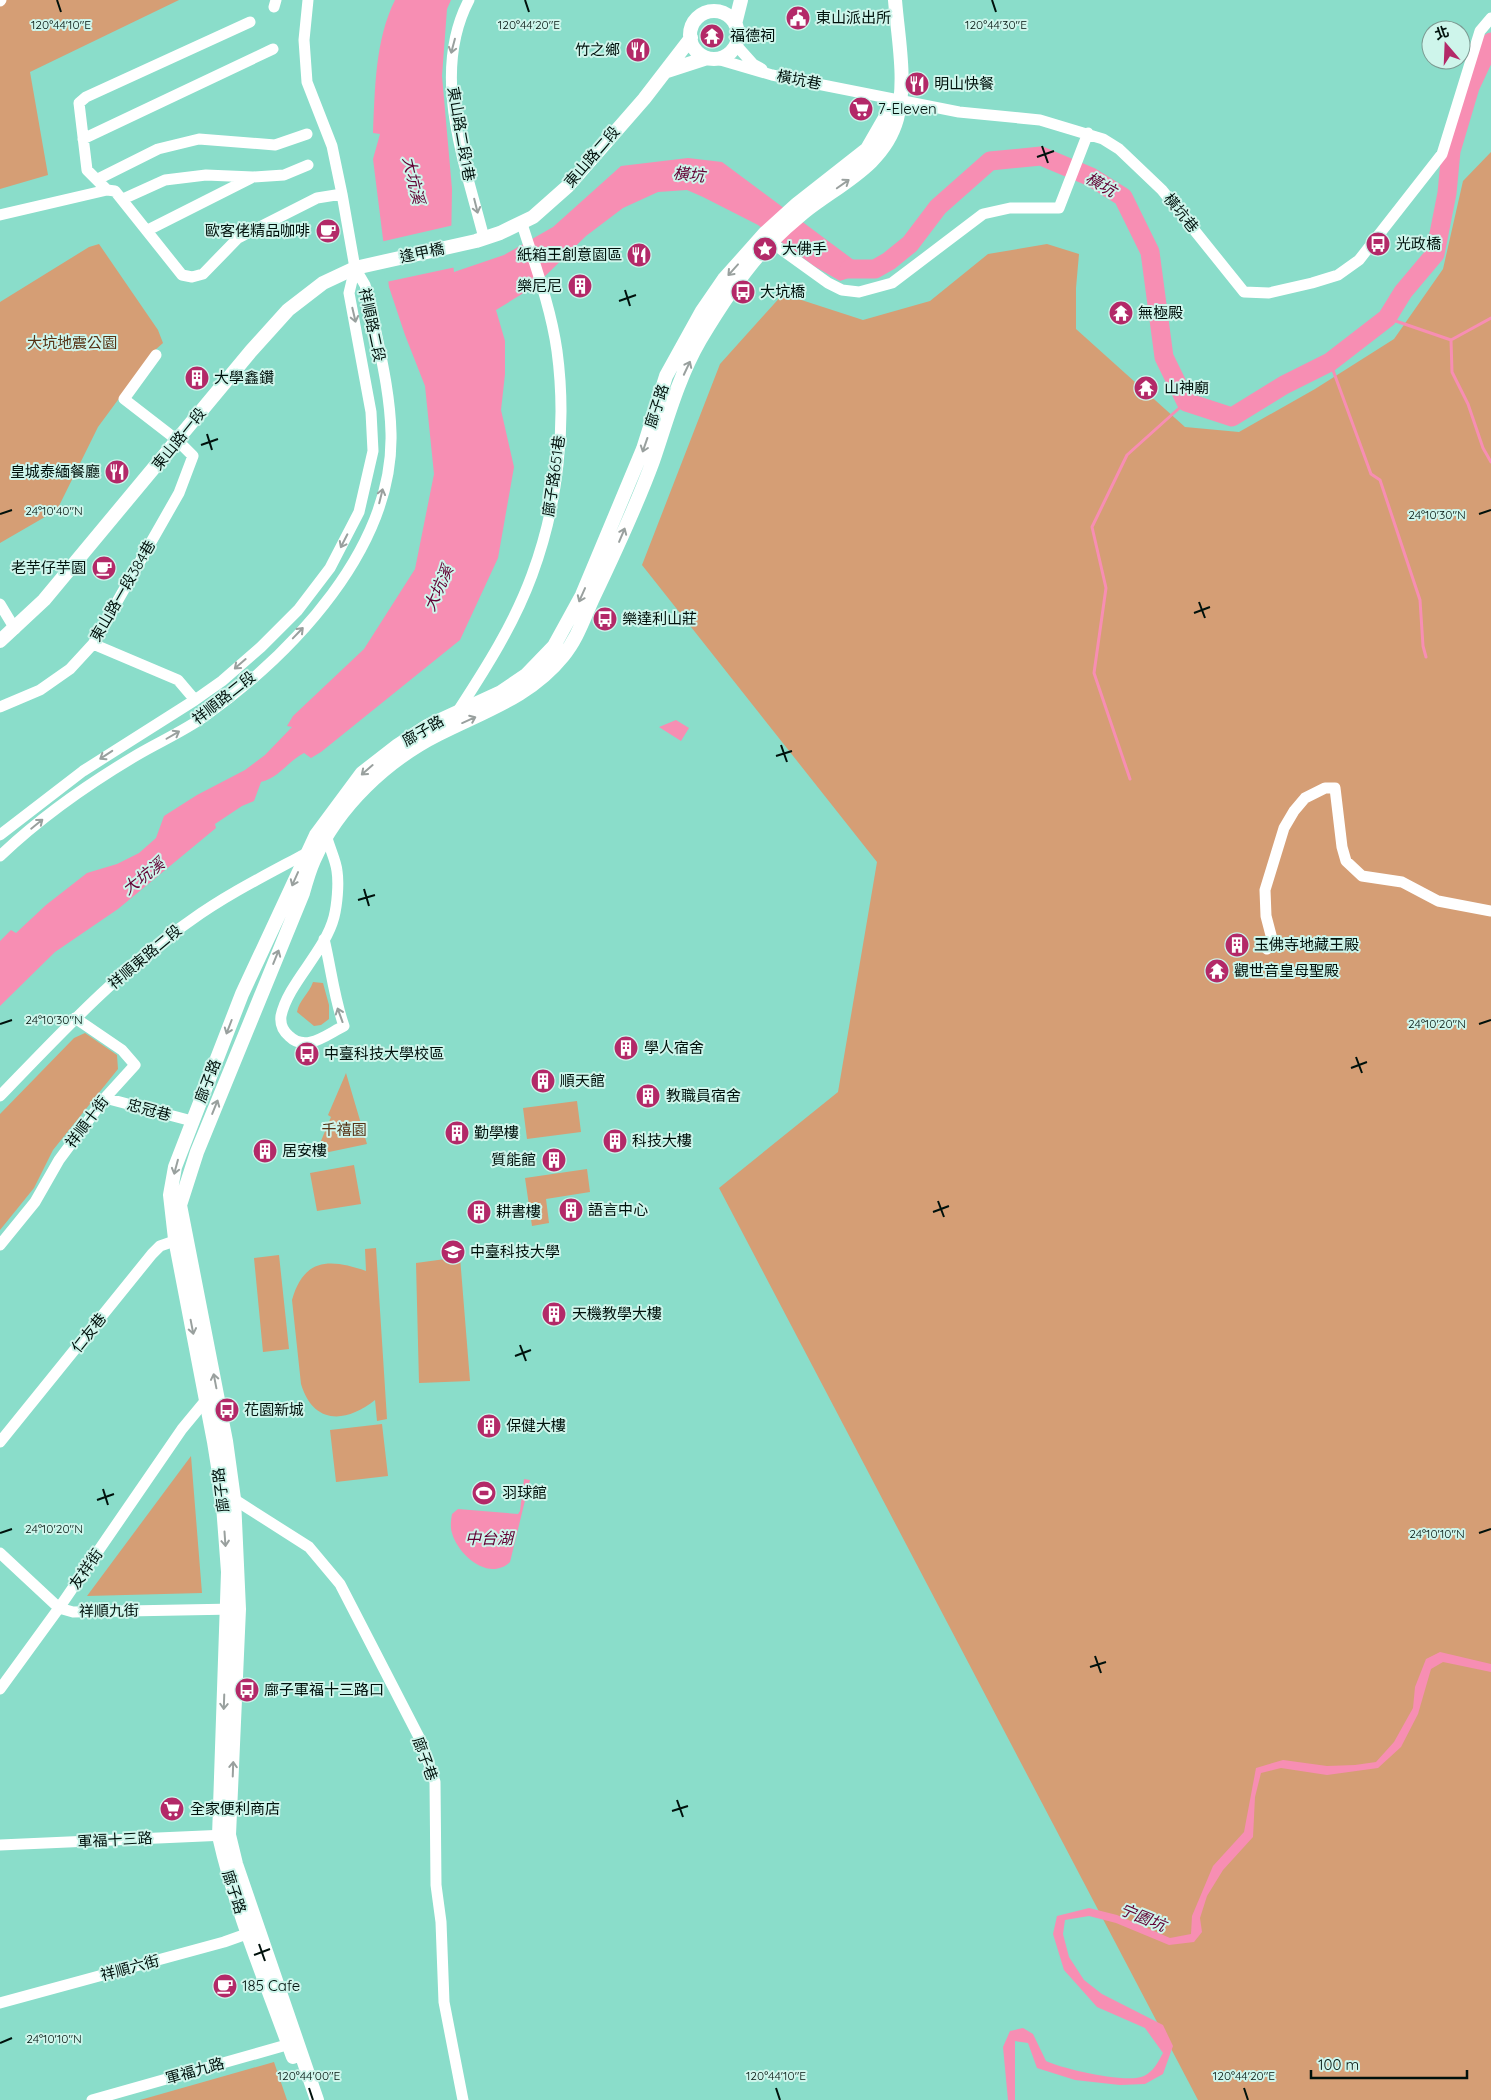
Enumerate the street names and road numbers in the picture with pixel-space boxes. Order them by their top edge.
street label: 橫坑巷 [775,66,823,93]
street label: 東山路二段1巷 [444,85,479,183]
street label: 東山路二段 [560,122,623,191]
street label: 橫坑巷 [1160,189,1203,236]
street label: 逢甲橋 [398,239,446,266]
street label: 祥順路二段 [355,286,390,364]
street label: 廍子路 [641,382,673,430]
street label: 東山路一段 [148,404,210,474]
street label: 廍子路651巷 [538,434,569,518]
street label: 東山路一段384巷 [86,537,159,645]
street label: 祥順路二段 [188,667,259,728]
street label: 廍子路 [399,711,447,750]
street label: 祥順東路二段 [104,920,185,993]
street label: 廍子路 [191,1056,224,1105]
street label: 祥順十街 [61,1092,112,1151]
street label: 忠冠巷 [125,1095,173,1125]
street label: 仁友巷 [67,1309,110,1356]
street label: 廍子路 [208,1467,233,1514]
street label: 友祥街 [65,1545,106,1593]
street label: 祥順九街 [79,1600,139,1621]
street label: 廍子巷 [409,1734,442,1783]
street label: 軍福十三路 [77,1828,153,1851]
street label: 廍子路 [218,1868,250,1916]
street label: 祥順六街 [98,1951,161,1984]
street label: 軍福九路 [163,2053,226,2088]

